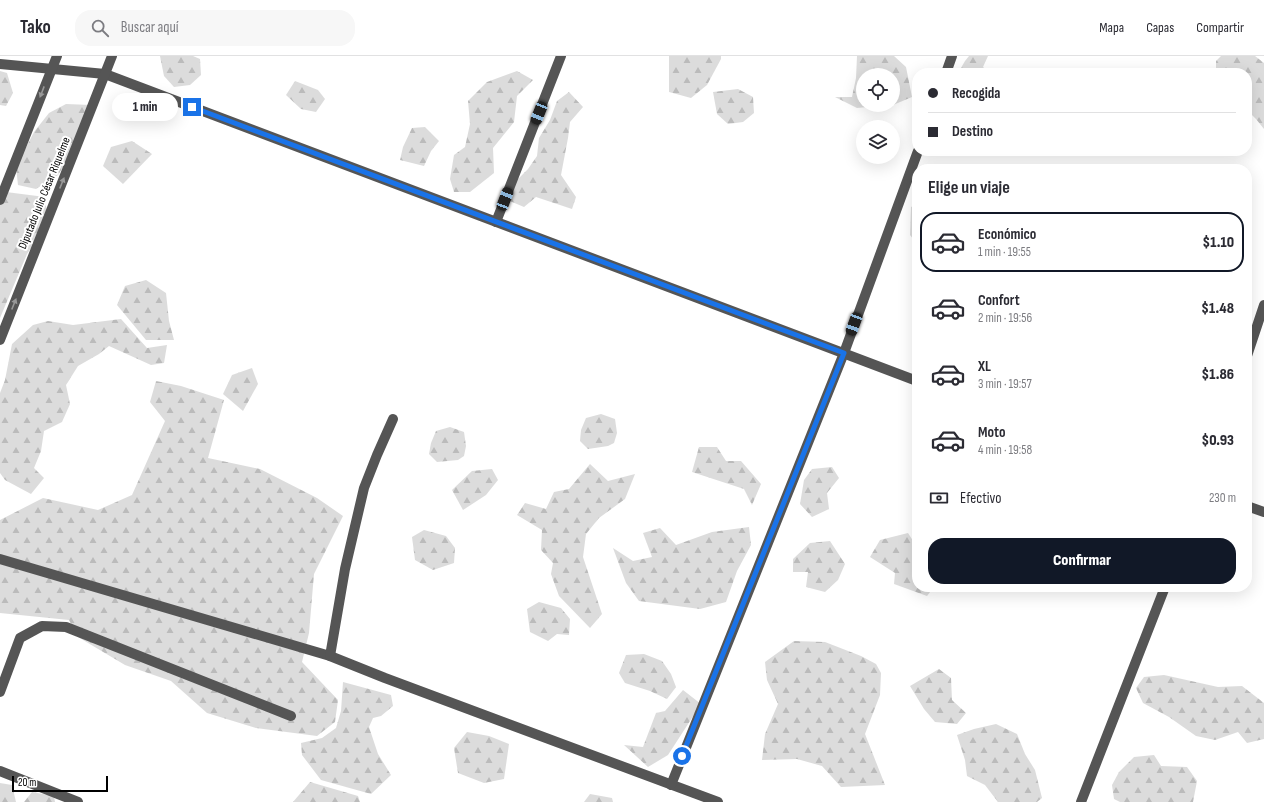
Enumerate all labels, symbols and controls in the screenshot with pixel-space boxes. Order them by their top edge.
search box [75,10,355,46]
text: Tako [20,16,51,39]
icon: search [89,17,111,39]
text: Buscar aquí [121,18,179,37]
text: Mapa [1099,19,1124,36]
text: Capas [1146,19,1174,36]
text: Compartir [1196,19,1244,36]
map controls [856,68,900,164]
button: locate [856,68,900,112]
text: Recogida [952,84,1000,103]
one-way arrow [39,87,45,99]
callout: 1 min [112,93,178,121]
route end [183,98,201,116]
text: 1 min [133,99,157,115]
car [529,100,549,126]
button: layers [856,120,900,164]
text: Destino [952,122,993,141]
street label: Diputado Julio César Riquelme [15,135,74,251]
one-way arrow [60,177,66,189]
text: Elige un viaje [928,177,1010,198]
car [495,186,515,212]
icon: car [930,224,966,260]
text: Económico [978,225,1036,244]
text: $1.10 [1202,233,1234,252]
text: 1 min · 19:55 [978,244,1031,260]
icon: car [930,290,966,326]
text: Confort [978,291,1020,310]
one-way arrow [12,298,18,310]
text: $1.48 [1201,299,1234,318]
text: 2 min · 19:56 [978,310,1032,326]
car [844,311,864,337]
icon: car [930,356,966,392]
text: XL [978,357,991,376]
text: $1.86 [1201,365,1234,384]
text: 3 min · 19:57 [978,376,1032,392]
icon: car [930,422,966,458]
text: Moto [978,423,1005,442]
text: $0.93 [1201,431,1234,450]
text: 4 min · 19:58 [978,442,1032,458]
icon: cash [928,487,950,509]
text: Efectivo [960,489,1001,508]
text: 230 m [1209,490,1236,506]
button: Confirmar [928,538,1236,584]
route start [673,747,691,765]
scale bar [12,774,108,793]
text: 20 m [18,776,36,789]

